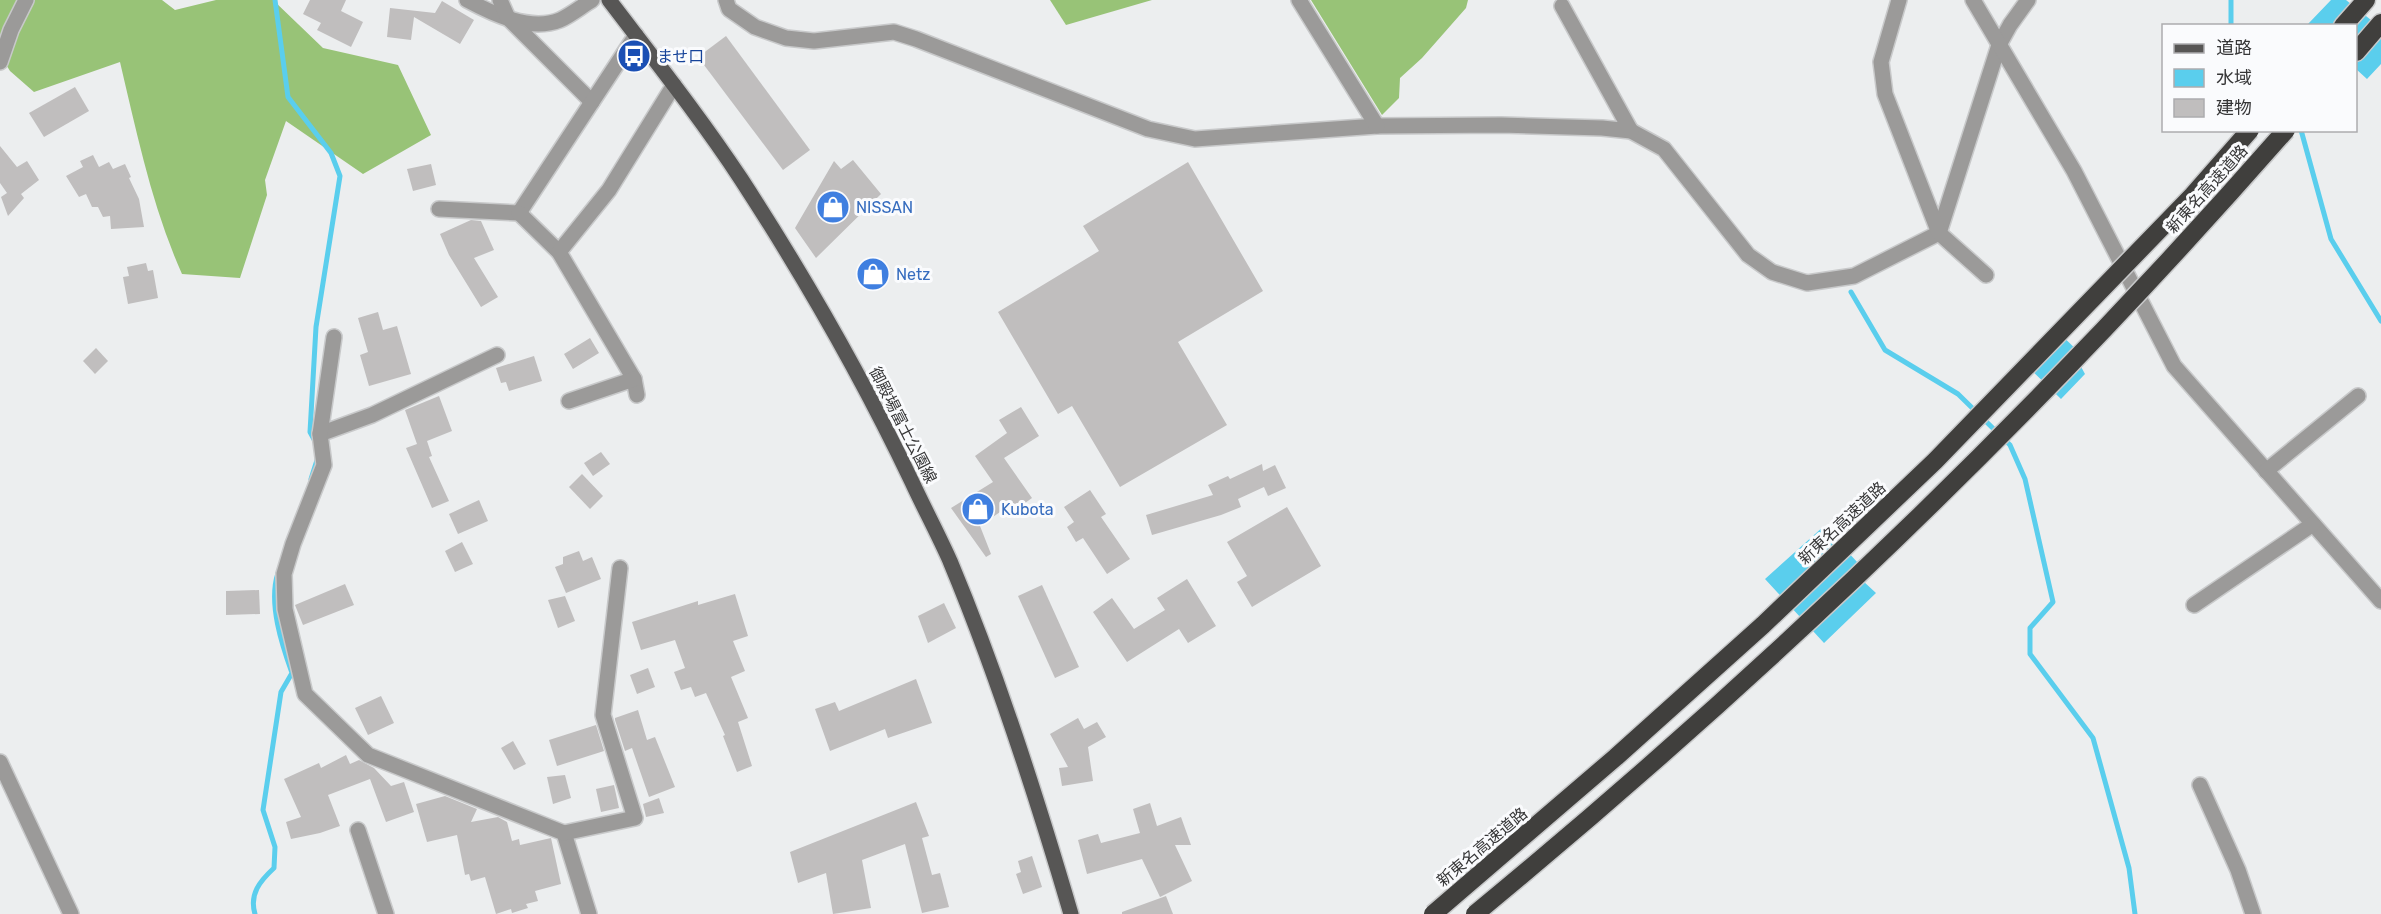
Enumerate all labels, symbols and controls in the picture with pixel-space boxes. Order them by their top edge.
legend [2162,24,2357,132]
text: 道路 [2216,37,2252,59]
bus stop icon: ませ口 [616,38,652,74]
place label: ませ口 [657,47,705,66]
text: 水域 [2216,67,2252,89]
text: 建物 [2216,97,2252,119]
street label: 新東名高速道路 [2162,141,2252,237]
shop icon: NISSAN [815,189,851,225]
place label: NISSAN [856,198,913,217]
shop icon: Netz [855,256,891,292]
place label: Netz [896,265,930,284]
street label: 御殿場富士公園線 [865,364,941,486]
street label: 新東名高速道路 [1795,478,1889,568]
shop icon: Kubota [960,491,996,527]
place label: Kubota [1001,500,1054,519]
street label: 新東名高速道路 [1433,804,1531,890]

